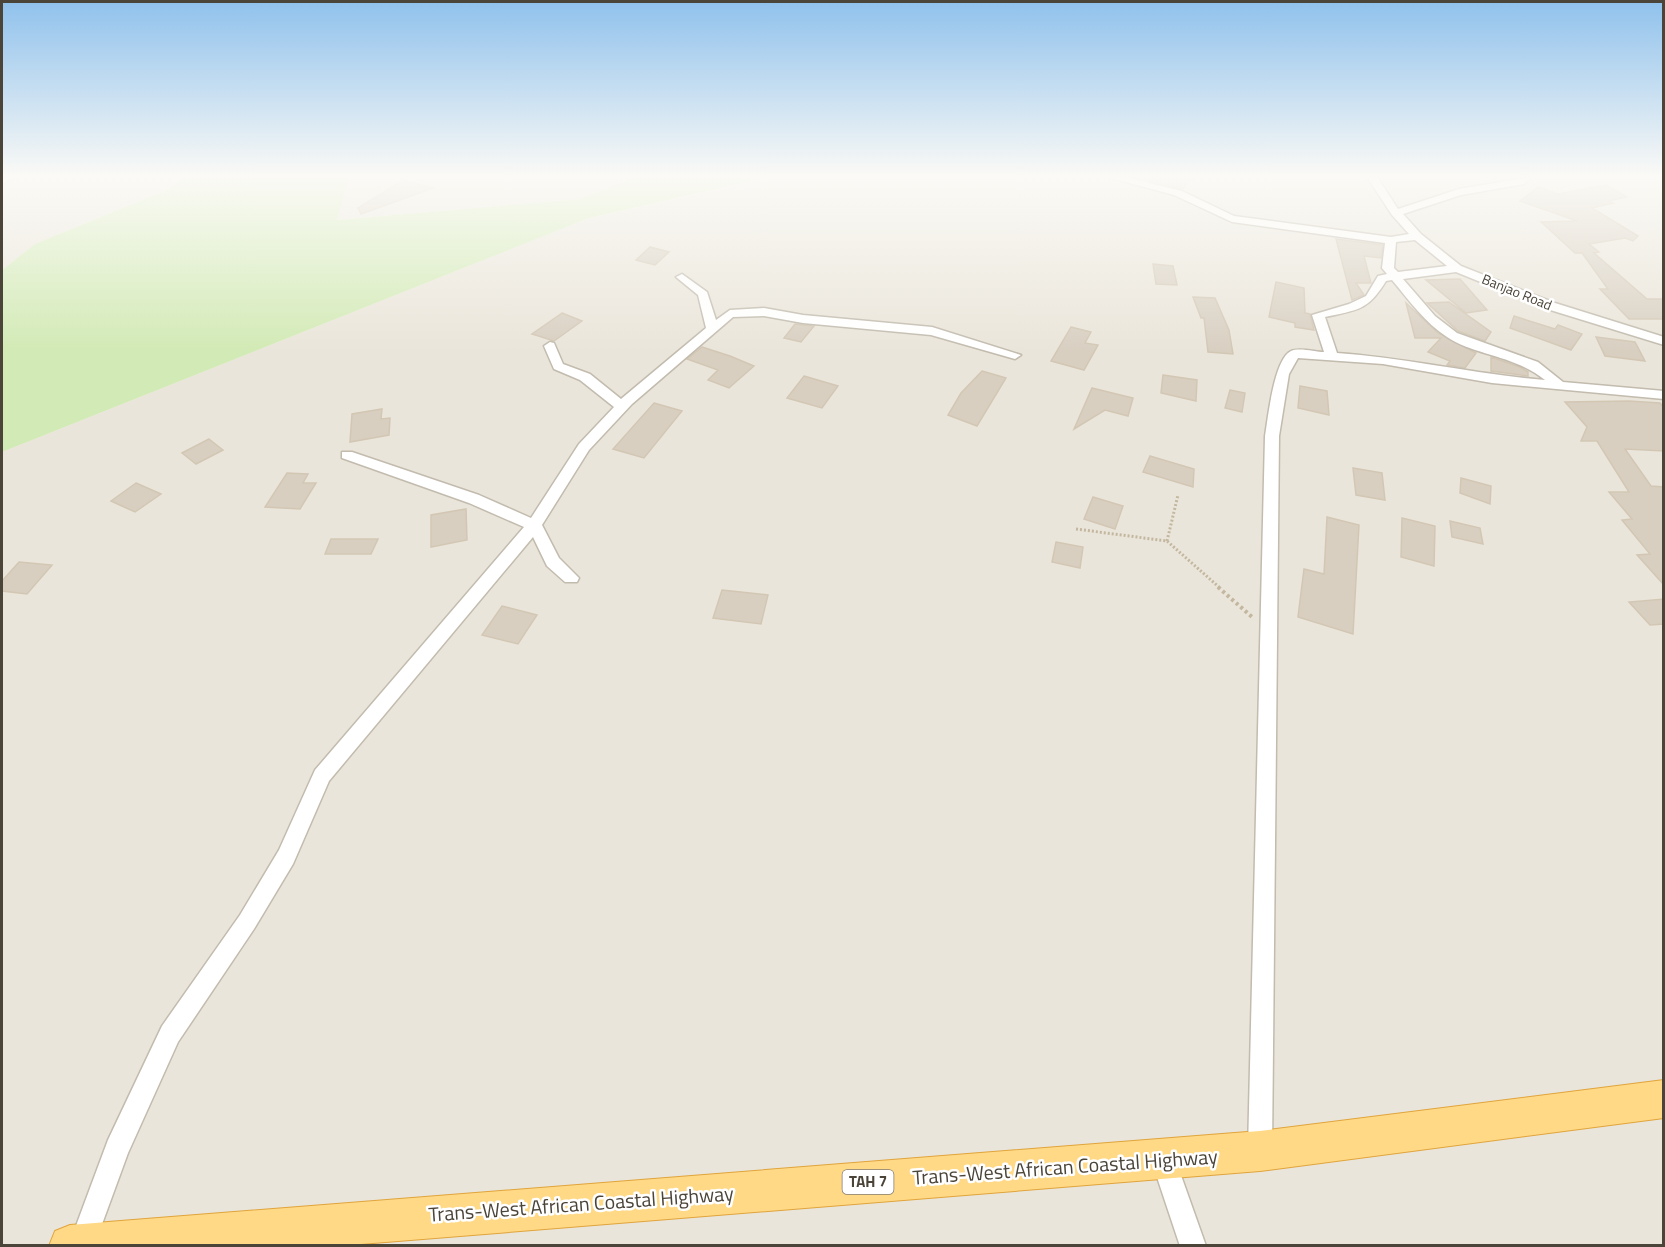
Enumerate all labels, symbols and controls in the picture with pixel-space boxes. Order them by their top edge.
street label: Banjao Road [1479,268,1555,315]
street label: Trans-West African Coastal Highway [911,1140,1219,1193]
road number: TAH 7 [842,1170,894,1194]
street label: Trans-West African Coastal Highway [427,1177,735,1230]

